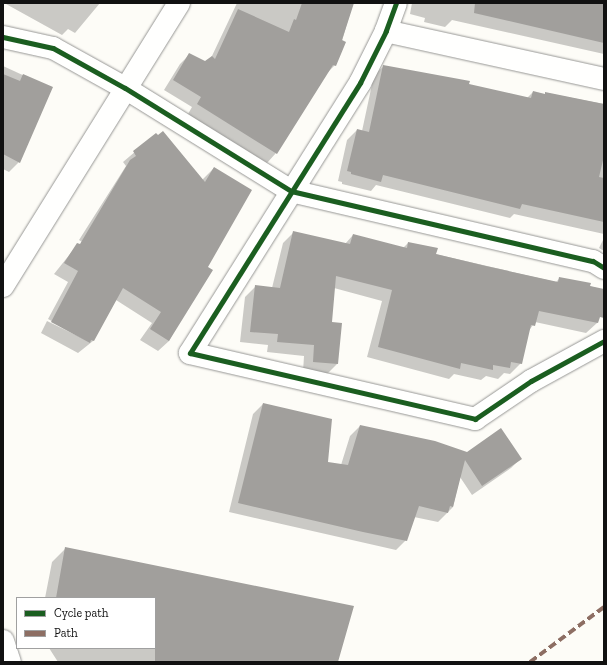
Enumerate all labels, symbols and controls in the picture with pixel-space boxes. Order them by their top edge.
legend [16,597,156,649]
text: Cycle path [54,606,108,620]
text: Path [54,626,78,640]

